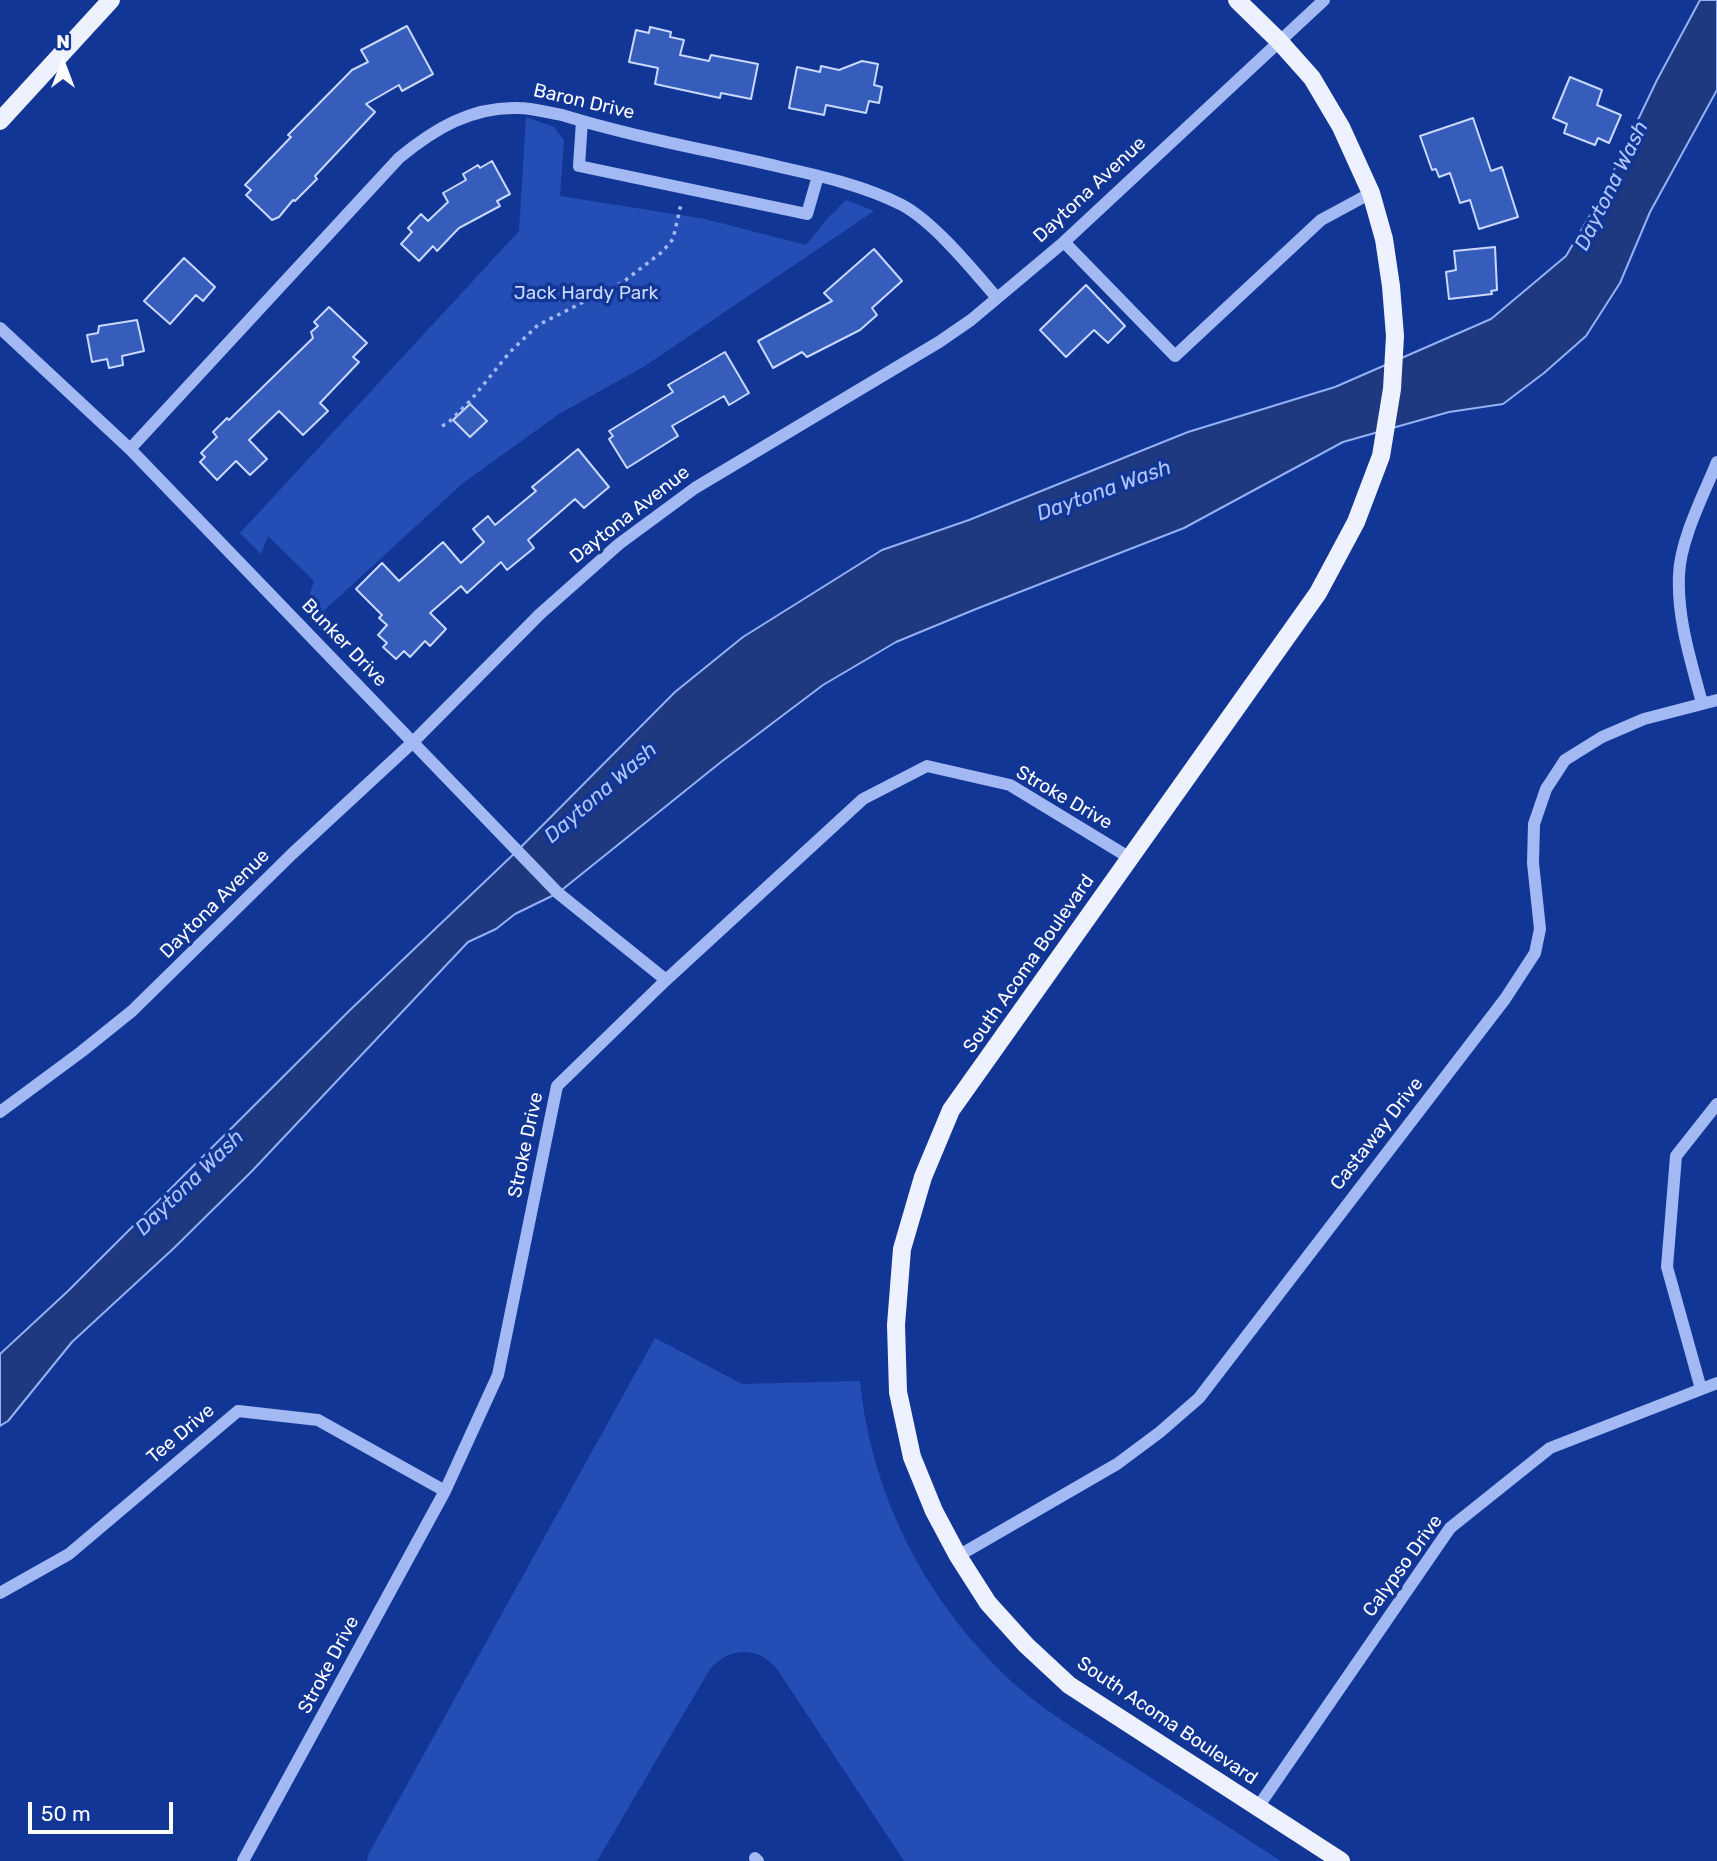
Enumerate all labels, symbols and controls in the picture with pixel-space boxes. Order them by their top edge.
north arrow [28,28,98,98]
text: N [56,30,70,53]
street label: Baron Drive [531,79,637,125]
water label: Daytona Wash [1570,117,1654,255]
street label: Daytona Avenue [1029,132,1151,248]
park label: Jack Hardy Park [514,283,658,305]
water label: Daytona Wash [1033,455,1175,527]
street label: Daytona Avenue [566,461,694,569]
street label: Bunker Drive [296,594,392,692]
water label: Daytona Wash [539,737,663,849]
street label: Stroke Drive [1012,761,1116,835]
street label: Daytona Avenue [156,845,274,963]
street label: South Acoma Boulevard [959,870,1099,1058]
street label: Castaway Drive [1326,1073,1428,1195]
street label: Stroke Drive [504,1090,548,1200]
water label: Daytona Wash [130,1125,250,1241]
street label: Tee Drive [143,1399,219,1469]
street label: Calypso Drive [1358,1511,1448,1621]
street label: Stroke Drive [294,1612,364,1718]
street label: South Acoma Boulevard [1072,1652,1262,1790]
scale bar [32,1787,177,1831]
text: 50 m [41,1801,91,1826]

